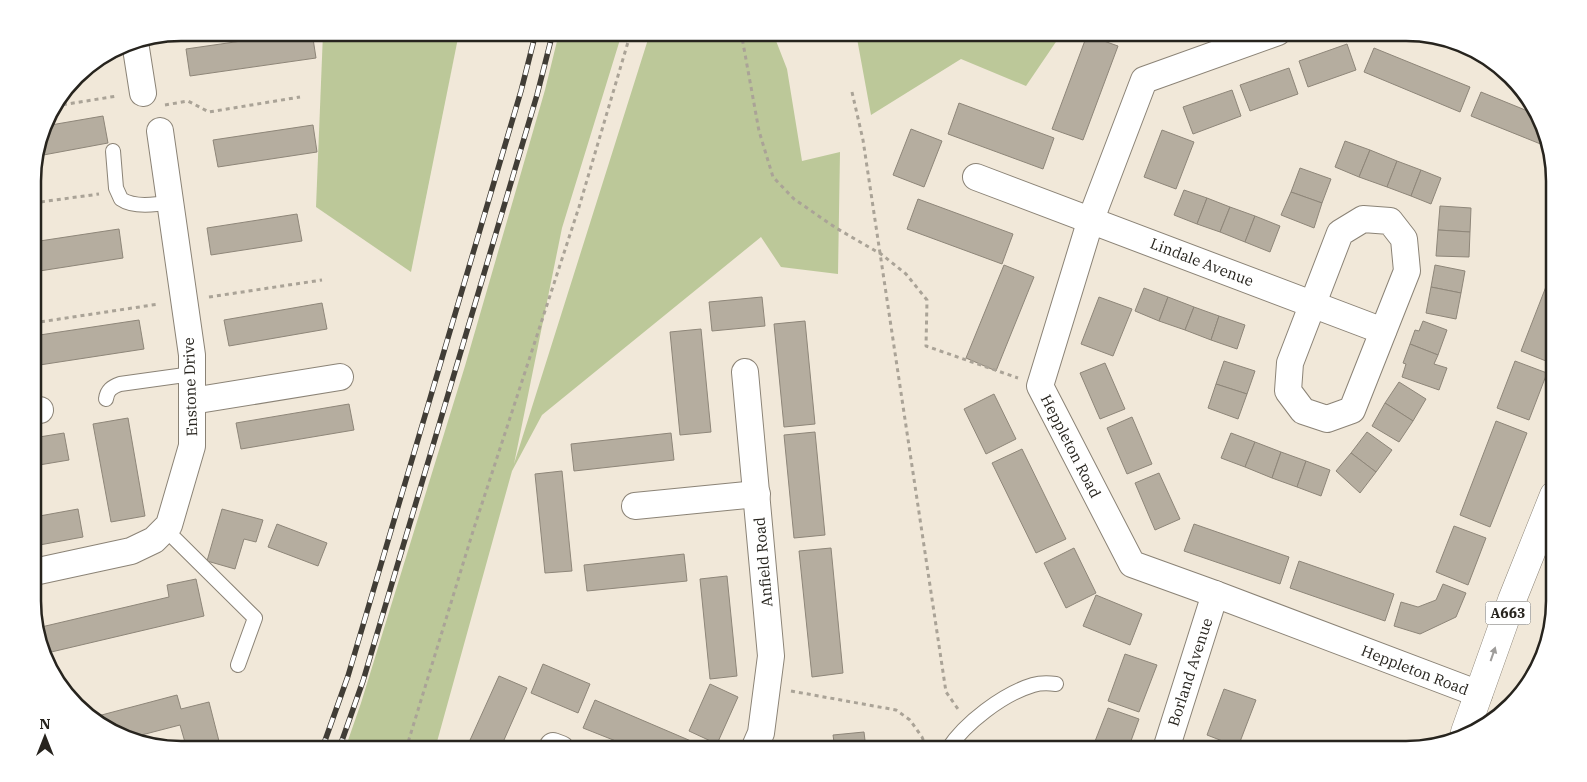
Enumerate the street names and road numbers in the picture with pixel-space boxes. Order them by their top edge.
street label: Lindale Avenue [1148,234,1256,290]
street label: Enstone Drive [179,337,201,437]
street label: Heppleton Road [1037,391,1105,501]
street label: Anfield Road [750,516,776,608]
road number: A663 [1486,602,1530,624]
street label: Borland Avenue [1164,615,1216,729]
street label: Heppleton Road [1359,641,1471,699]

